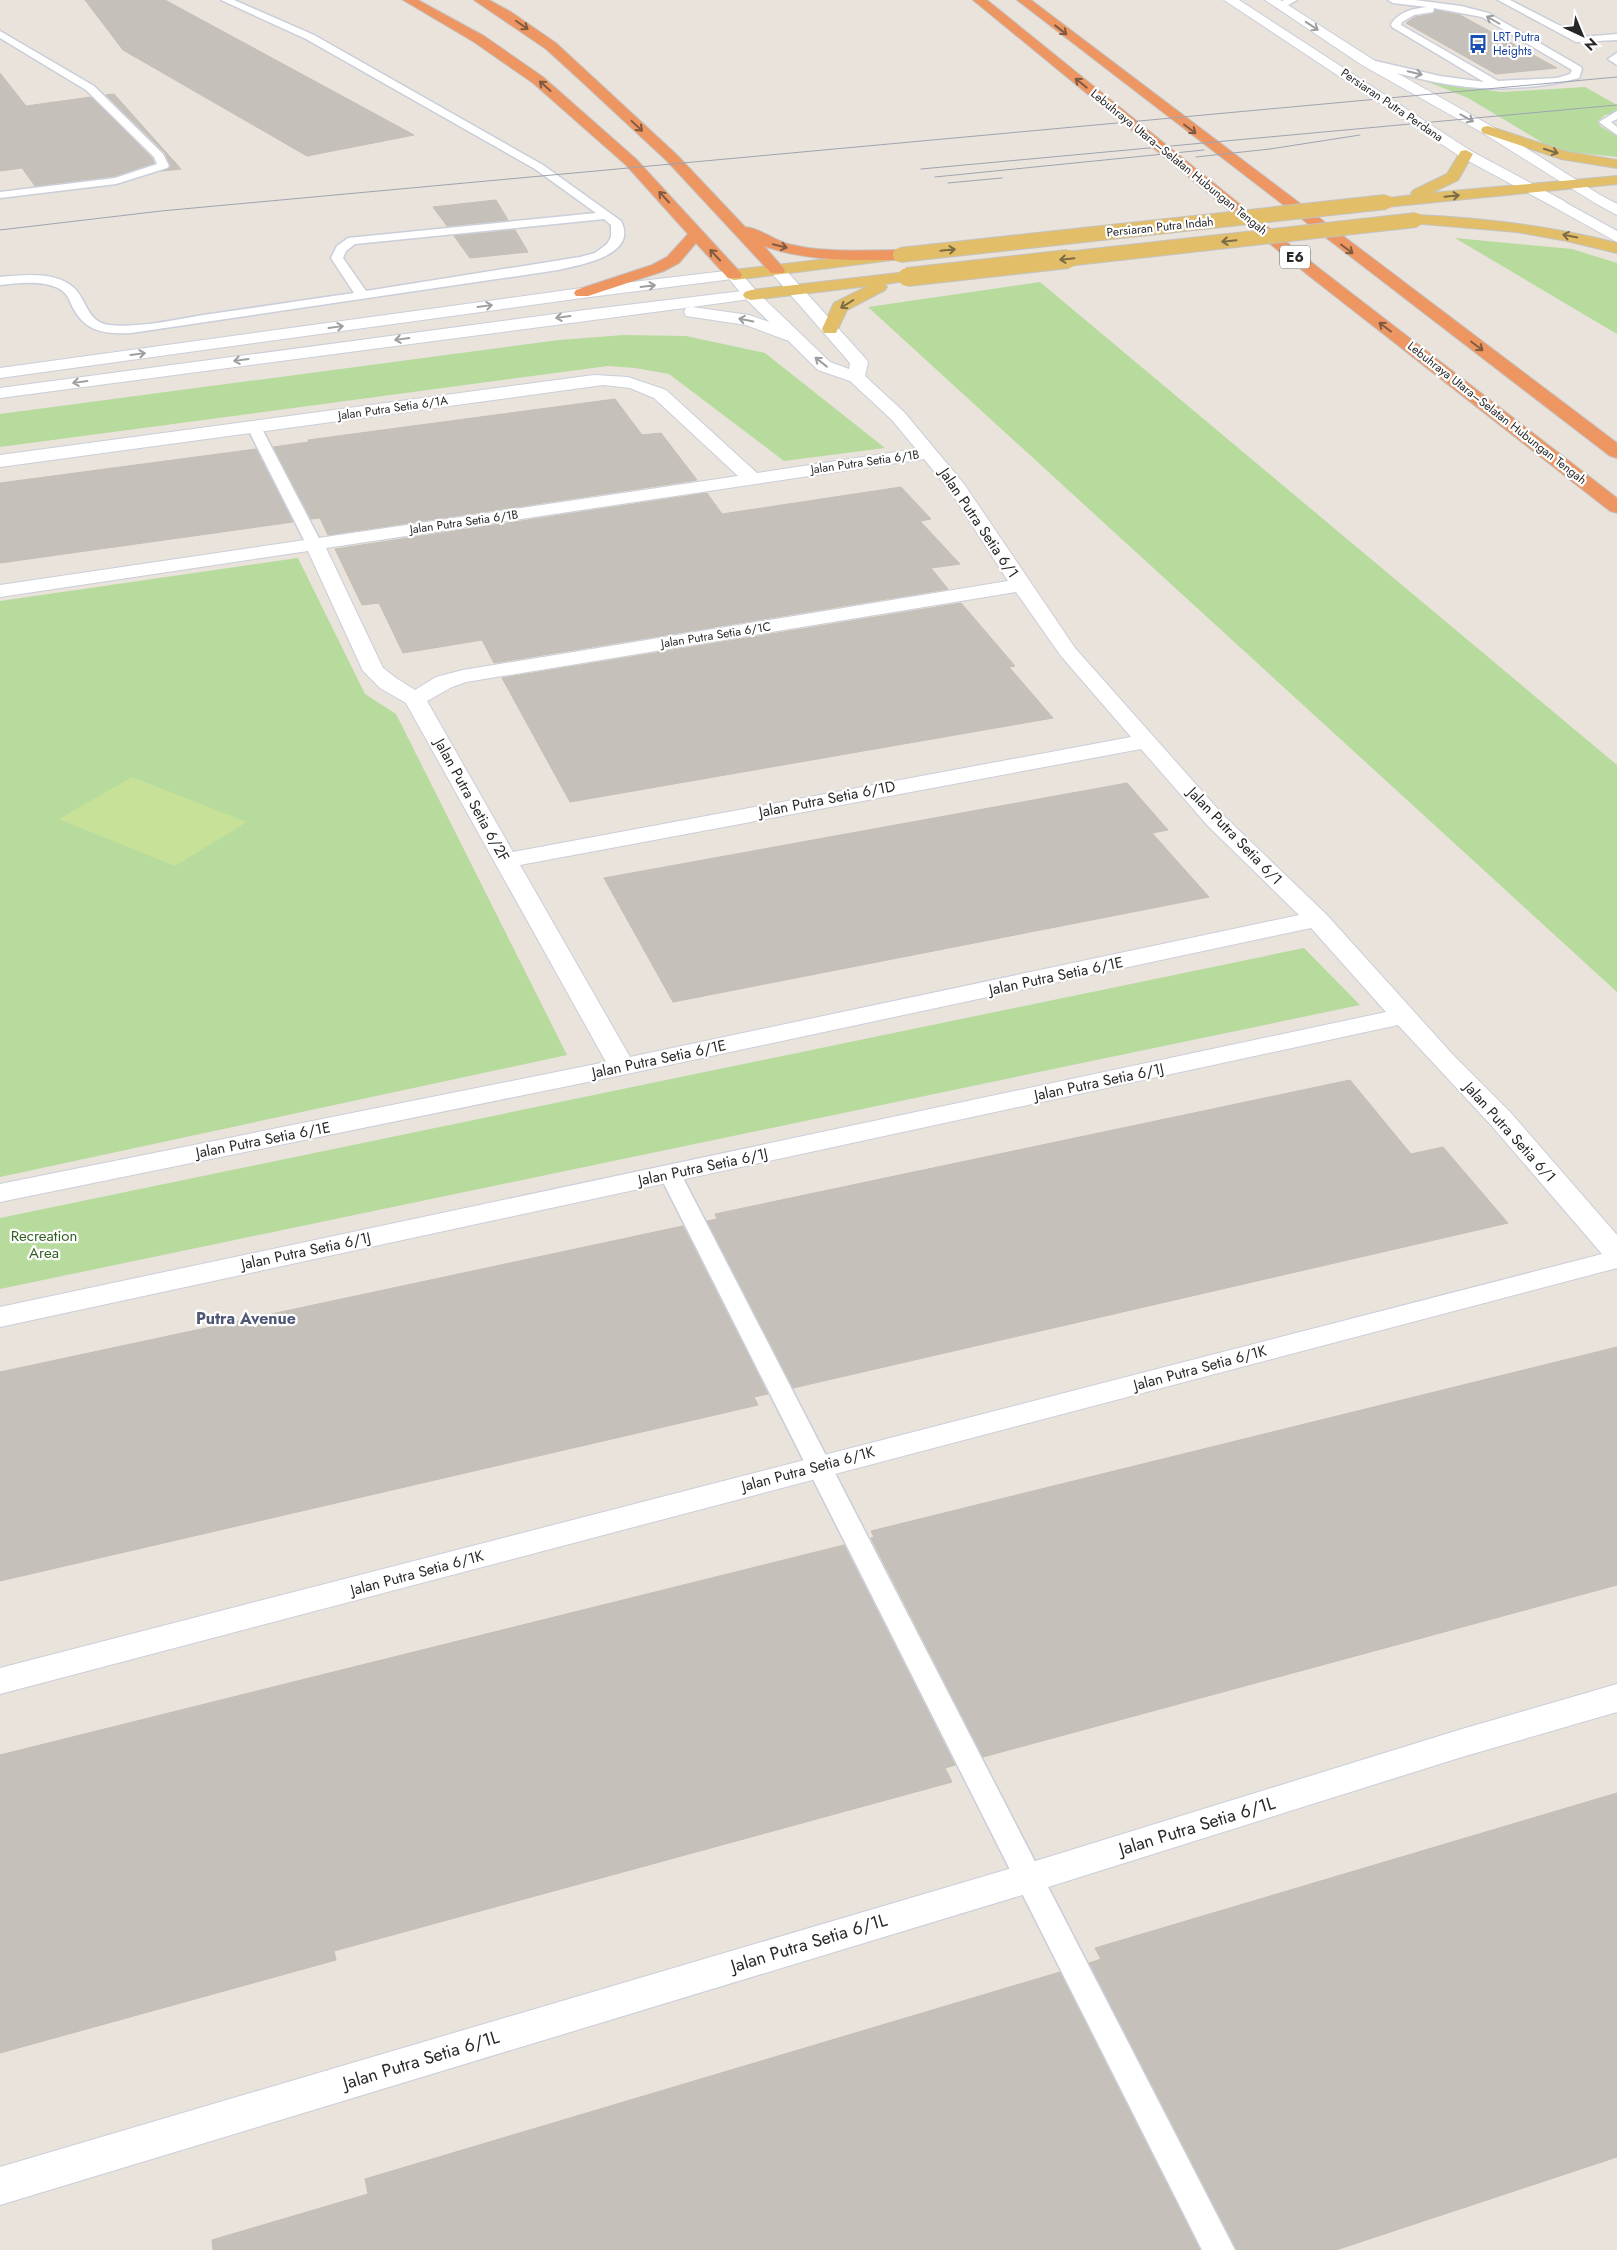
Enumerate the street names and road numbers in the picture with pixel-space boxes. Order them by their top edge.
street label: Persiaran Putra Perdana [1337,64,1447,146]
street label: Lebuhraya Utara–Selatan Hubungan Tengah [1087,85,1271,239]
street label: Persiaran Putra Indah [1106,212,1214,242]
road number: E6 [1280,246,1310,268]
street label: Lebuhraya Utara–Selatan Hubungan Tengah [1404,337,1590,489]
street label: Jalan Putra Setia 6/1A [335,391,449,425]
street label: Jalan Putra Setia 6/1B [808,445,921,479]
street label: Jalan Putra Setia 6/1 [933,462,1024,582]
street label: Jalan Putra Setia 6/1B [407,505,520,539]
street label: Jalan Putra Setia 6/1C [658,617,772,653]
street label: Jalan Putra Setia 6/2F [428,733,515,866]
street label: Jalan Putra Setia 6/1D [755,775,897,823]
street label: Jalan Putra Setia 6/1 [1181,781,1288,890]
street label: Jalan Putra Setia 6/1E [985,951,1125,1001]
street label: Jalan Putra Setia 6/1E [588,1034,728,1084]
street label: Jalan Putra Setia 6/1J [1030,1058,1166,1107]
street label: Jalan Putra Setia 6/1 [1458,1075,1561,1187]
street label: Jalan Putra Setia 6/1E [192,1116,332,1164]
street label: Jalan Putra Setia 6/1J [634,1143,770,1192]
street label: Jalan Putra Setia 6/1J [237,1227,373,1276]
street label: Jalan Putra Setia 6/1K [1129,1340,1269,1397]
street label: Jalan Putra Setia 6/1K [737,1441,877,1498]
street label: Jalan Putra Setia 6/1K [346,1545,486,1602]
street label: Jalan Putra Setia 6/1L [1114,1790,1278,1863]
street label: Jalan Putra Setia 6/1L [726,1907,890,1980]
street label: Jalan Putra Setia 6/1L [338,2024,502,2097]

